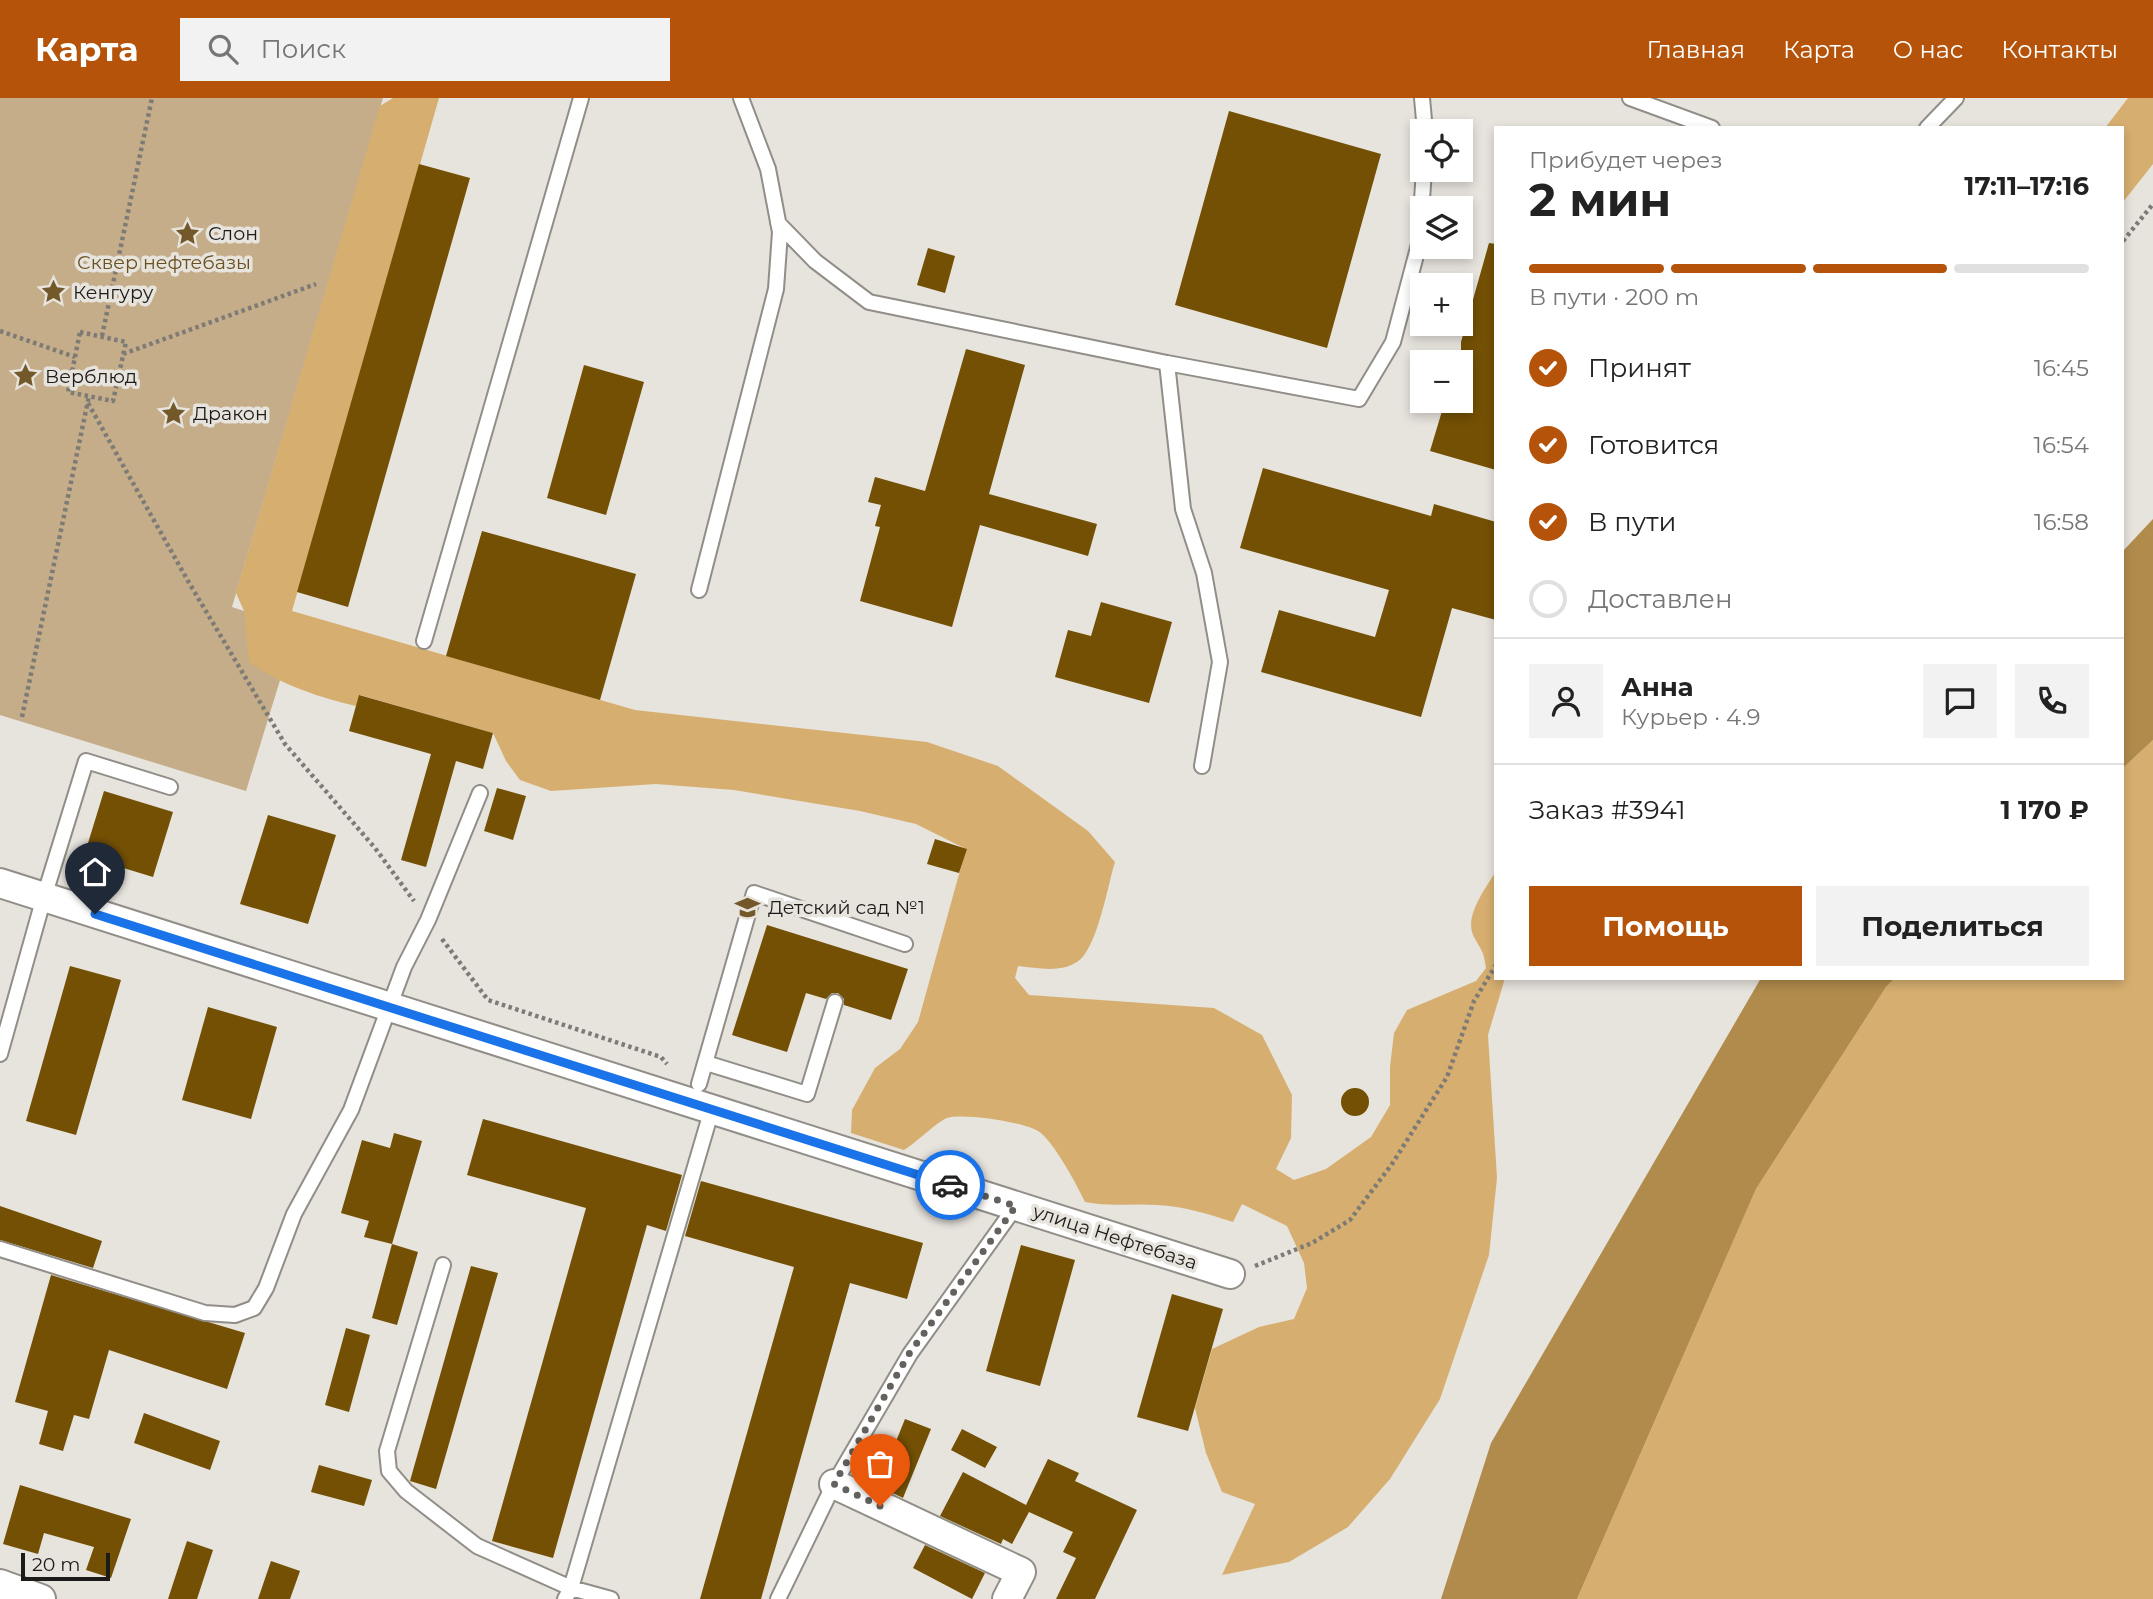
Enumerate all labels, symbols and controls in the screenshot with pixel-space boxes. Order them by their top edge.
search box [180,18,670,81]
text: Карта [35,29,138,69]
icon: search [204,30,242,68]
text: Поиск [260,33,346,65]
text: Главная [1647,35,1745,64]
text: Карта [1783,35,1855,64]
text: О нас [1893,35,1963,64]
text: Контакты [2001,35,2118,64]
map controls [1410,119,1473,413]
button: locate [1410,119,1473,182]
text: Прибудет через [1529,146,1723,174]
text: 17:11–17:16 [1964,170,2089,202]
text: 2 мин [1529,171,1671,228]
button: layers [1410,196,1473,259]
place icon: Слон [174,219,202,247]
place label: Слон [208,222,258,245]
park label: Сквер нефтебазы [77,251,251,274]
button: + [1410,273,1473,336]
place icon: Кенгуру [39,278,67,306]
place label: Кенгуру [73,281,154,304]
text: В пути · 200 m [1529,283,1699,311]
icon: check [1529,349,1567,387]
button: − [1410,350,1473,413]
text: Принят [1588,352,1691,384]
text: 16:45 [2034,354,2089,382]
place icon: Верблюд [11,362,39,390]
place label: Верблюд [45,365,137,388]
place icon: Дракон [159,399,187,427]
place label: Дракон [193,402,268,425]
icon: check [1529,426,1567,464]
text: Готовится [1588,429,1719,461]
text: 16:54 [2034,431,2089,459]
icon: check [1529,503,1567,541]
text: В пути [1588,506,1677,538]
text: 16:58 [2034,508,2089,536]
text: Доставлен [1588,583,1733,615]
button: person [1529,664,1603,738]
button: chat [1923,664,1997,738]
button: phone [2015,664,2089,738]
text: Анна [1621,671,1694,703]
text: Курьер · 4.9 [1621,703,1761,731]
text: Заказ #3941 [1529,794,1686,826]
text: 1 170 ₽ [2000,794,2089,826]
pin [65,842,125,914]
icon: home [76,853,114,891]
button: Помощь [1529,886,1802,966]
button: Поделиться [1816,886,2089,966]
school or university icon: Детский сад №1 [734,893,762,921]
place label: Детский сад №1 [768,896,925,919]
courier [915,1150,985,1220]
icon: car [931,1166,969,1204]
street label: улица Нефтебаза [1029,1199,1200,1274]
pin [850,1434,910,1506]
icon: bag [861,1445,899,1483]
scale bar [21,1550,110,1582]
text: 20 m [32,1553,80,1576]

